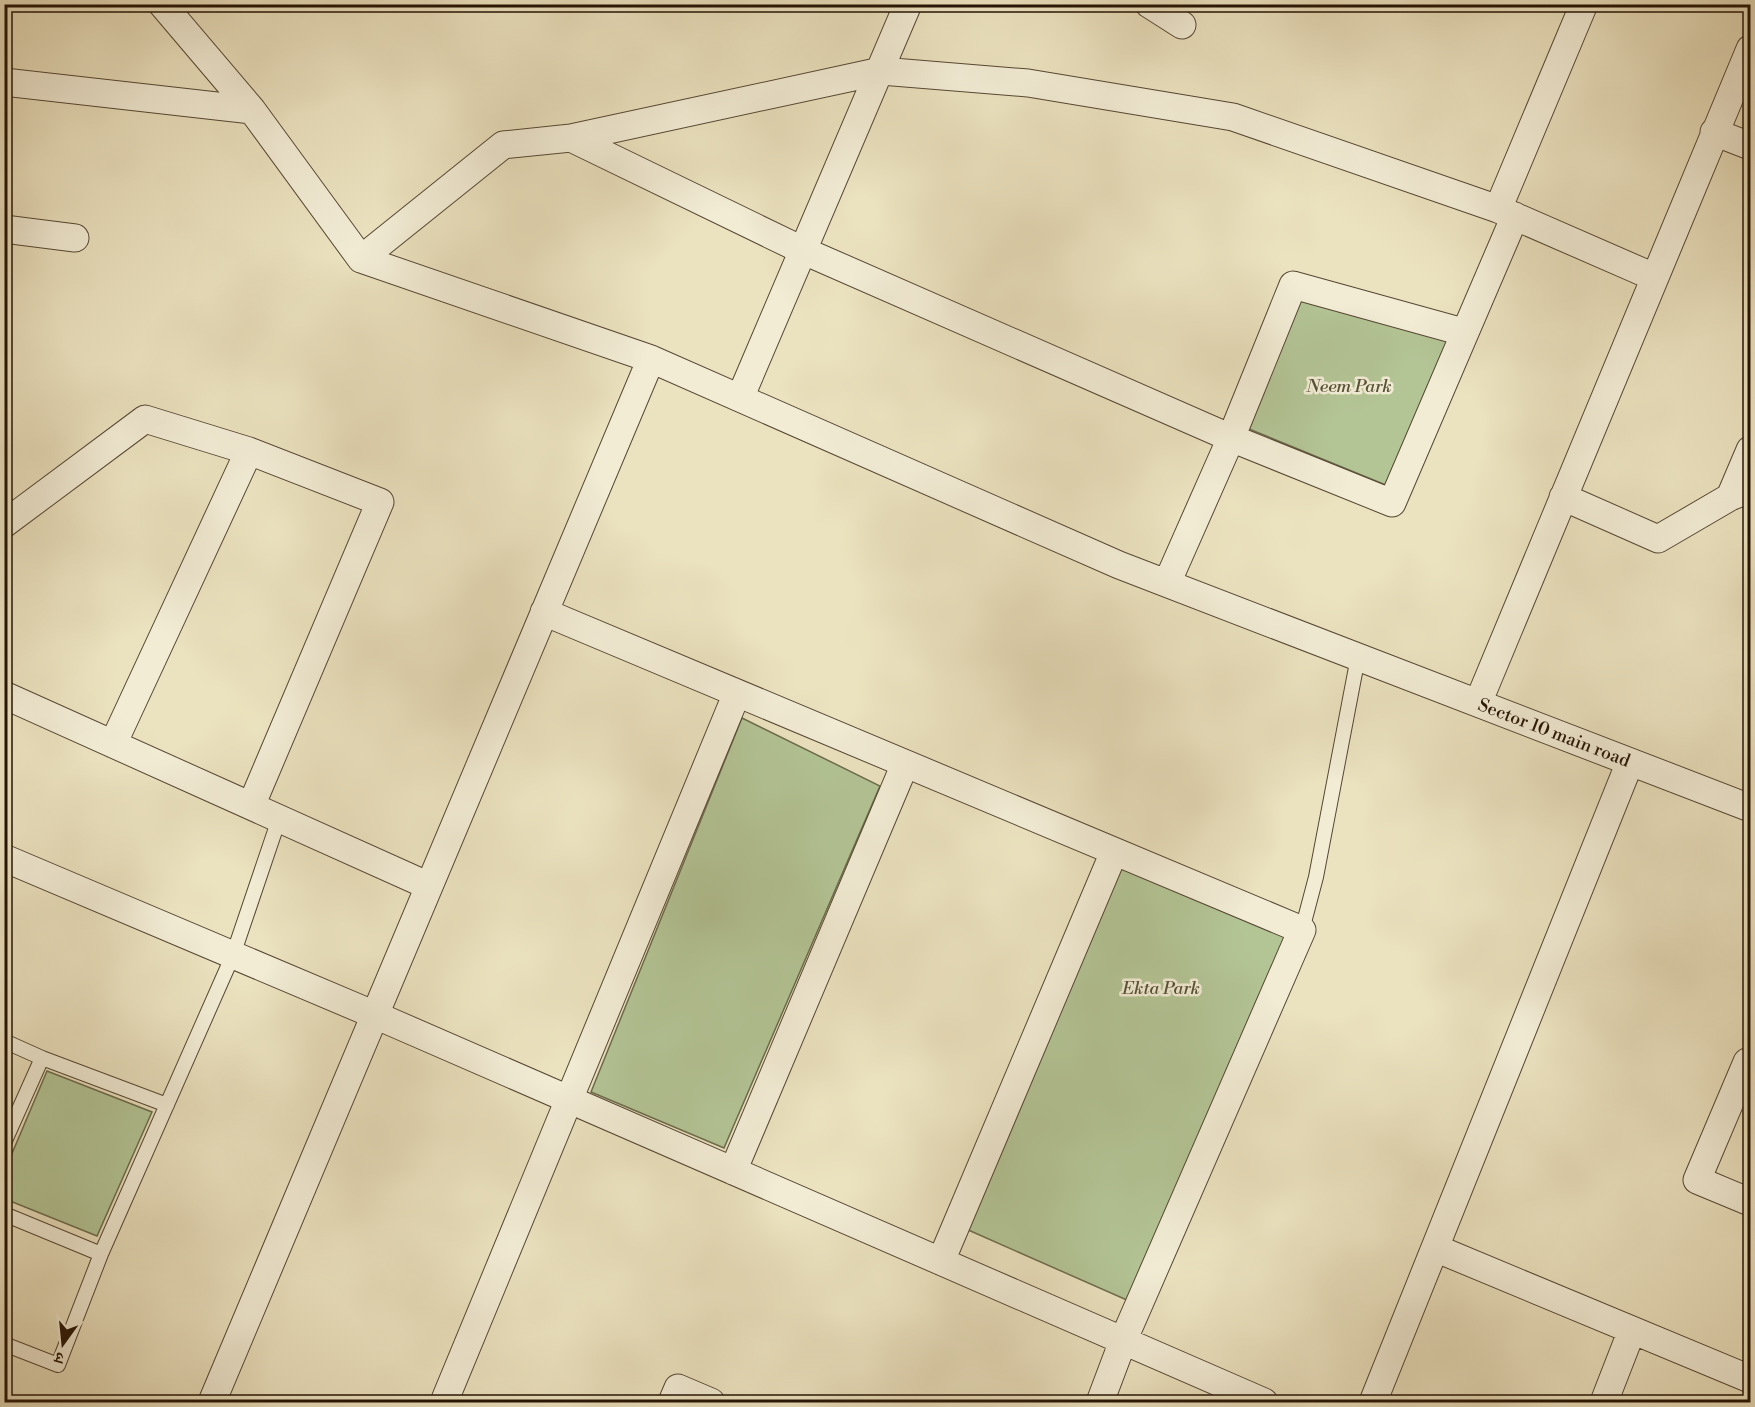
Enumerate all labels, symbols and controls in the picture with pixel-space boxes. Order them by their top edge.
park label: Neem Park [1305,375,1392,398]
street label: Sector 10 main road [1475,693,1634,773]
park label: Ekta Park [1121,977,1200,1000]
north arrow [33,1314,93,1374]
text: उ [51,1346,67,1368]

